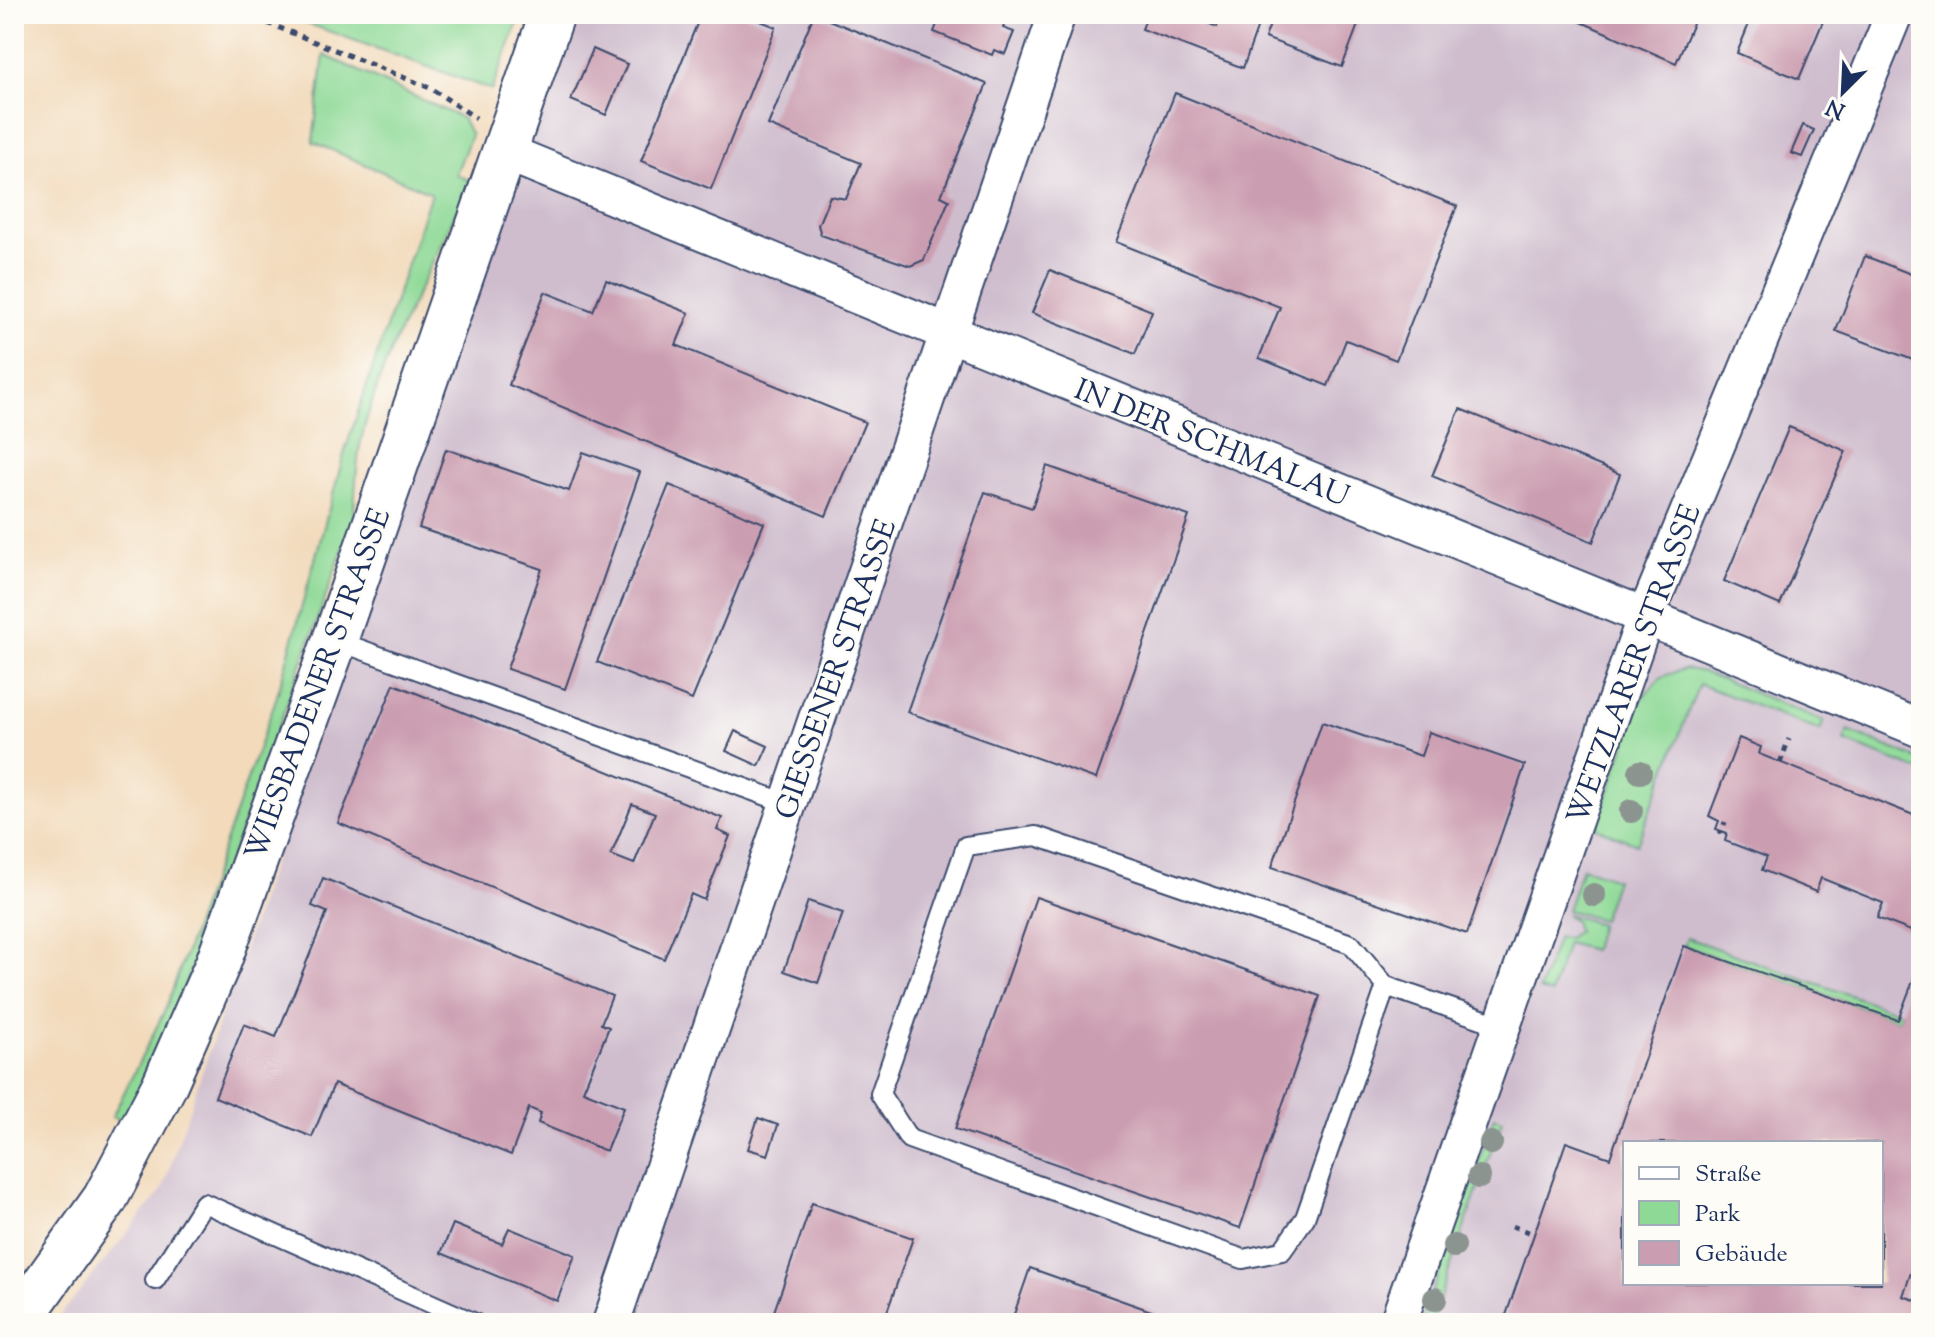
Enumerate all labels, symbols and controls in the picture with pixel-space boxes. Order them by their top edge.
north arrow [1803,52,1883,132]
text: N [1821,89,1851,126]
street label: IN DER SCHMALAU [1067,370,1355,519]
street label: WETZLARER STRASSE [1557,499,1713,831]
street label: WIESBADENER STRASSE [236,503,403,867]
street label: GIESSENER STRASSE [766,514,909,826]
legend [1623,1141,1883,1285]
text: Straße [1695,1158,1761,1192]
text: Park [1695,1198,1741,1232]
text: Gebäude [1695,1238,1788,1272]

